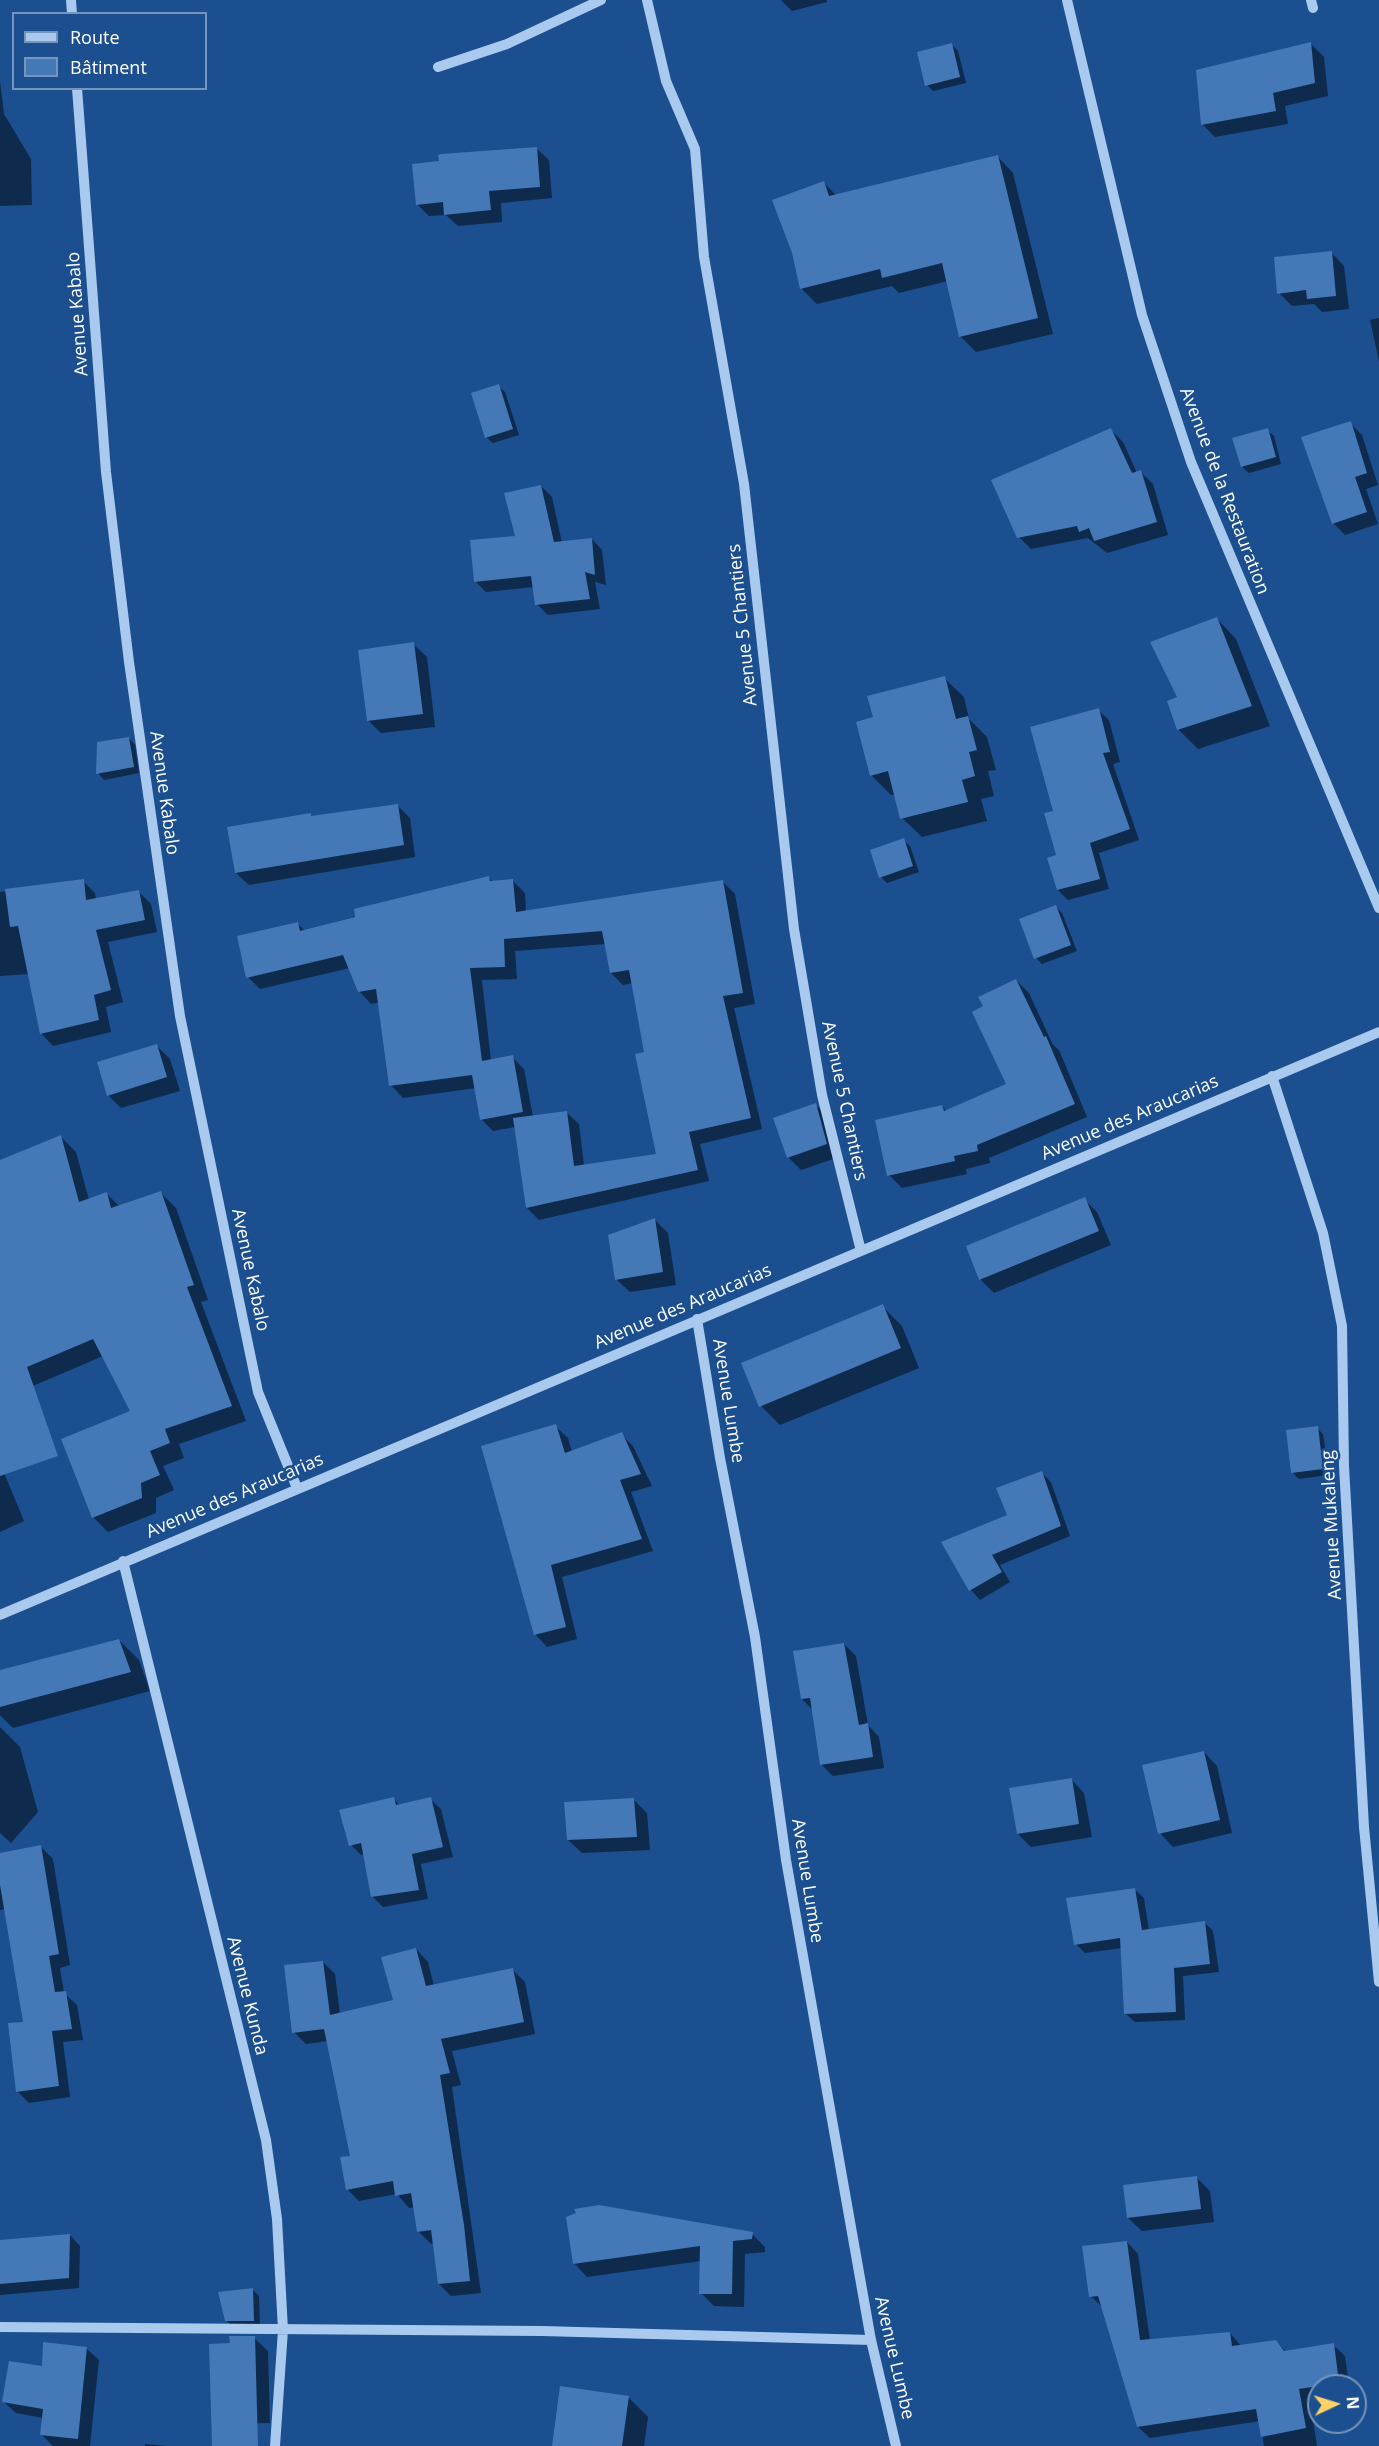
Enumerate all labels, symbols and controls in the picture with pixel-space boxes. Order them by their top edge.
legend [12,12,207,90]
text: Route [70,25,120,49]
text: Bâtiment [70,55,147,79]
street label: Avenue Kabalo [63,251,93,377]
street label: Avenue de la Restauration [1175,385,1273,597]
street label: Avenue 5 Chantiers [724,543,762,707]
street label: Avenue Kabalo [145,730,183,856]
street label: Avenue 5 Chantiers [817,1019,871,1183]
street label: Avenue des Araucarias [1038,1071,1222,1165]
street label: Avenue Kabalo [226,1207,274,1333]
street label: Avenue des Araucarias [591,1260,775,1354]
street label: Avenue Lumbe [708,1337,748,1465]
street label: Avenue des Araucarias [143,1449,327,1543]
street label: Avenue Mukaleng [1317,1450,1347,1600]
street label: Avenue Lumbe [787,1817,827,1945]
street label: Avenue Kunda [222,1934,272,2058]
street label: Avenue Lumbe [869,2294,919,2422]
north arrow [1307,2374,1367,2434]
text: N [1342,2396,1364,2410]

